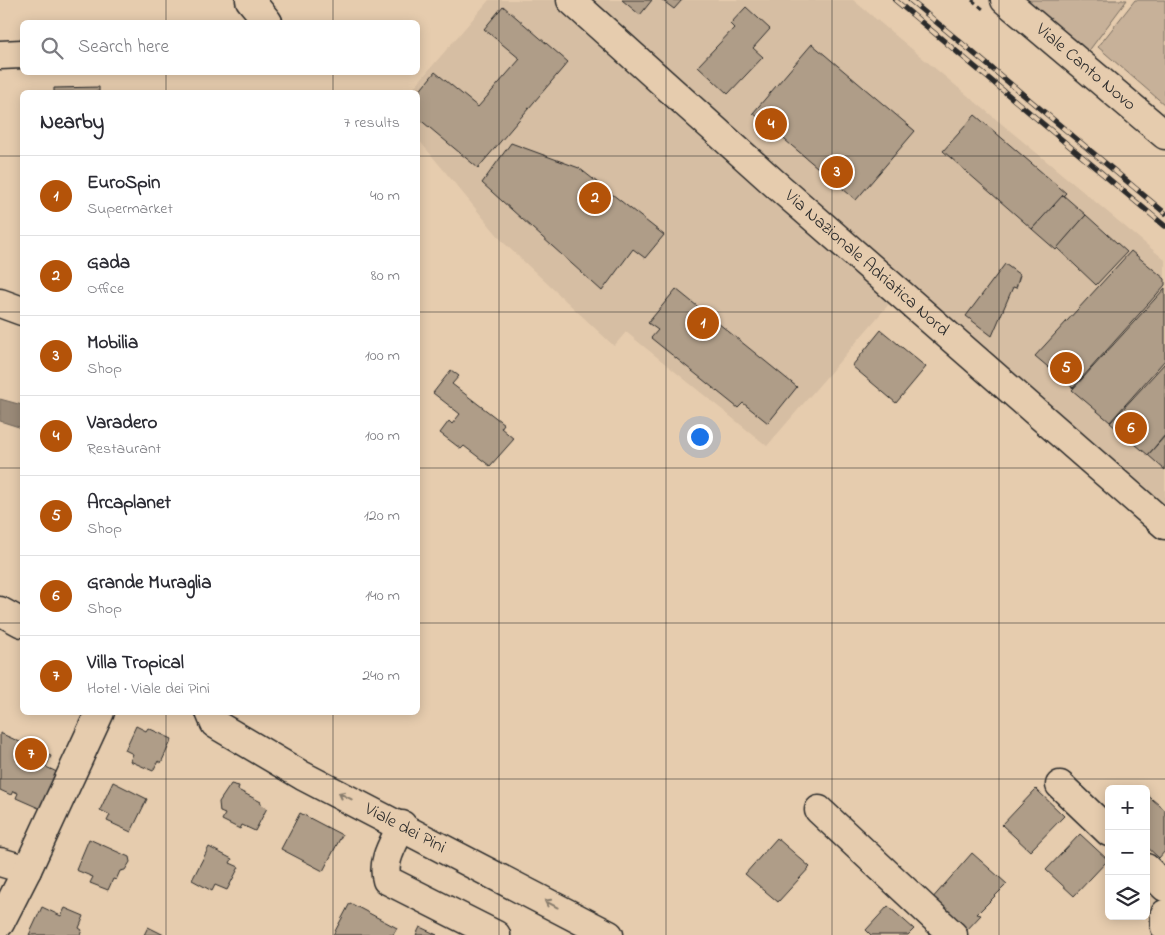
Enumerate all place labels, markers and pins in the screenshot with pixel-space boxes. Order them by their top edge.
pin: 4 [755,105,787,143]
pin: 3 [821,153,853,191]
pin: 2 [579,179,611,217]
pin: 1 [687,304,719,342]
pin: 5 [1050,349,1082,387]
pin: 6 [1115,409,1147,447]
pin: 7 [15,735,47,773]

